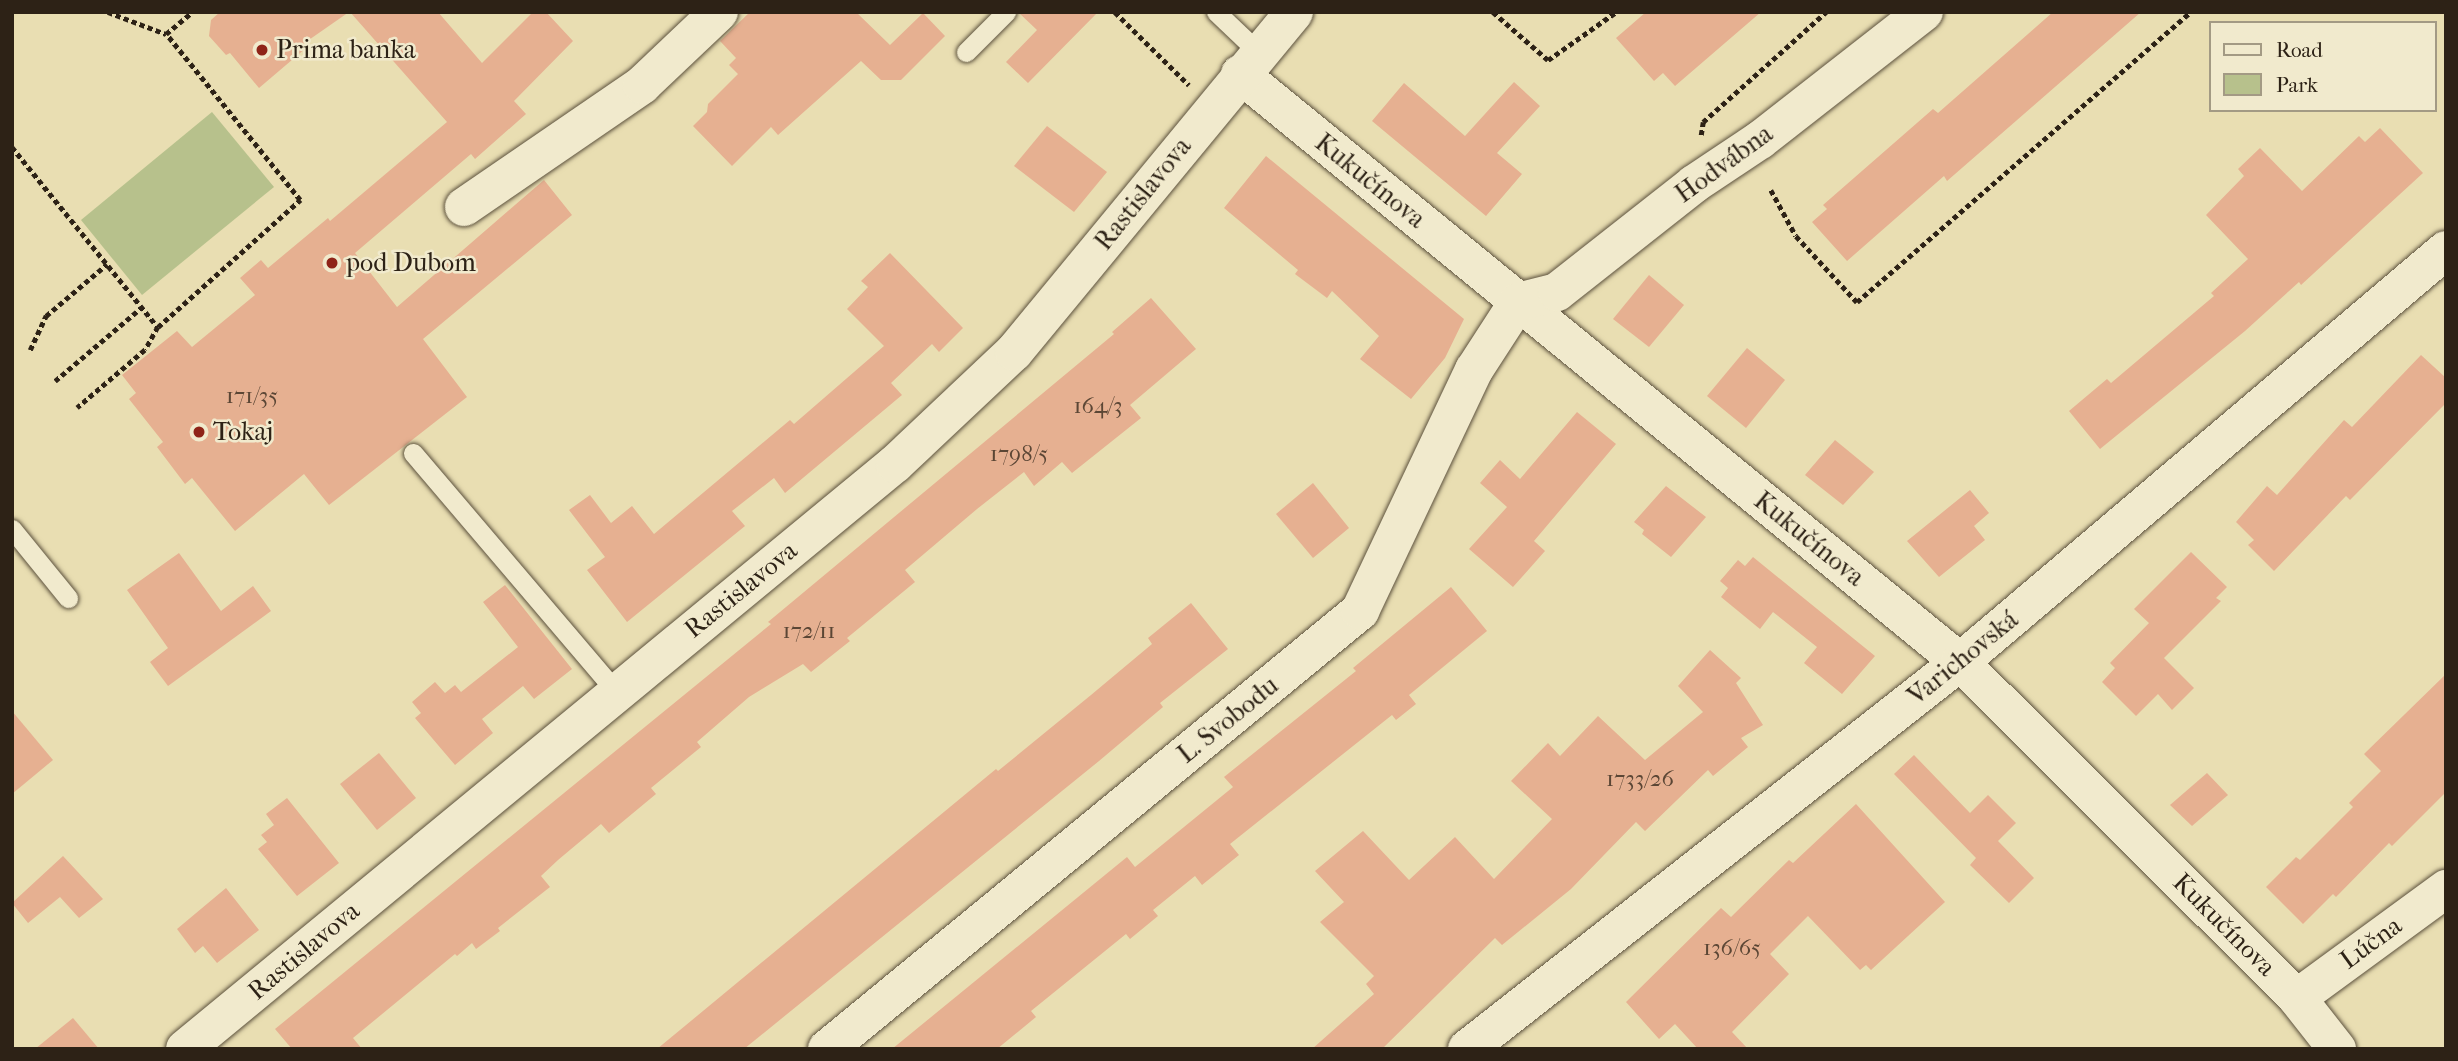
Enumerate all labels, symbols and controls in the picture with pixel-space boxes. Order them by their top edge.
legend [2210,21,2437,112]
place label: Prima banka [276,34,416,66]
text: Road [2276,38,2323,62]
marker: Prima banka [254,42,270,58]
text: Park [2276,73,2318,97]
street label: Hodvábna [1669,118,1779,210]
street label: Kukučínova [1309,127,1431,235]
street label: Rastislavova [1088,131,1198,257]
place label: pod Dubom [346,247,476,279]
marker: pod Dubom [324,255,340,271]
house number: 171/35 [226,382,278,410]
house number: 164/3 [1073,392,1123,420]
place label: Tokaj [213,416,273,448]
marker: Tokaj [191,424,207,440]
house number: 1798/5 [990,440,1048,468]
street label: Kukučínova [1748,485,1870,593]
street label: Rastislavova [678,535,804,645]
street label: Varichovská [1902,604,2024,712]
house number: 172/11 [782,617,836,645]
street label: L. Svobodu [1171,670,1285,770]
house number: 1733/26 [1606,765,1674,793]
street label: Kukučínova [2166,867,2282,983]
street label: Rastislavova [242,895,366,1007]
street label: Lúčna [2334,910,2408,976]
house number: 136/65 [1703,934,1761,962]

